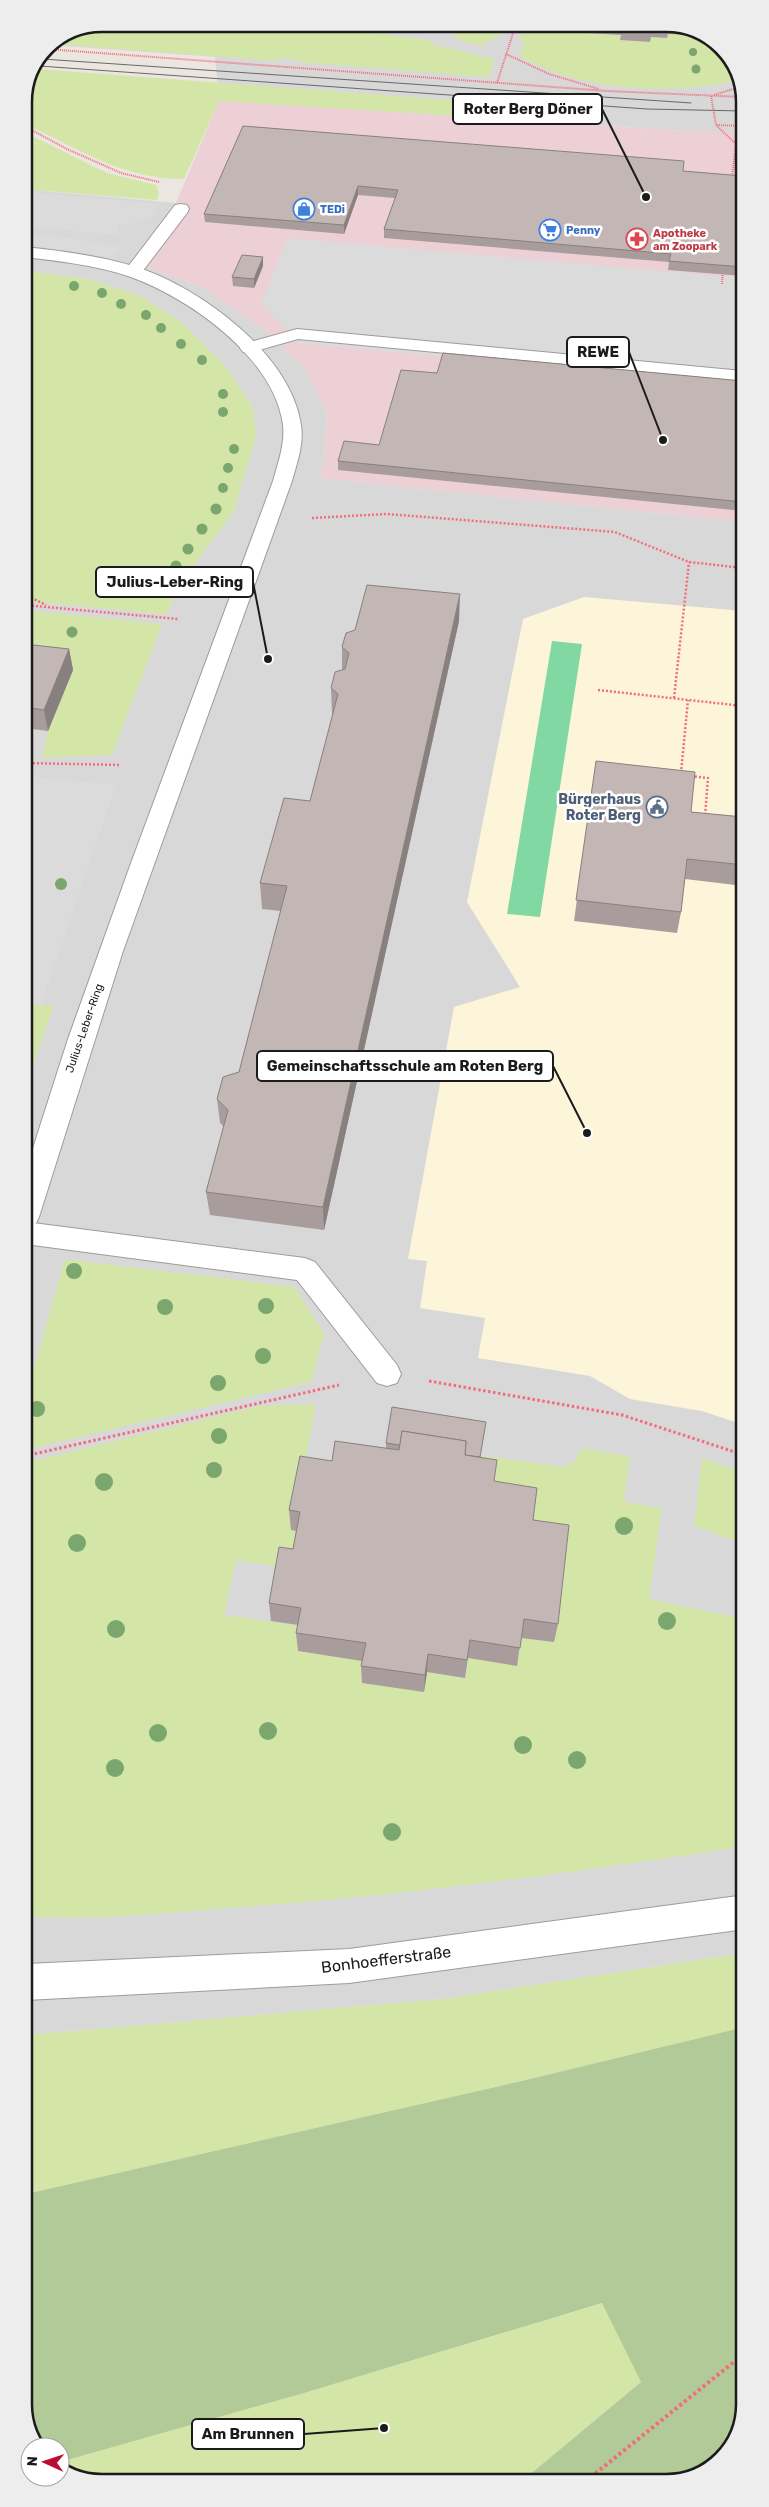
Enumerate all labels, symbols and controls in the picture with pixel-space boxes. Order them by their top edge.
callout: Roter Berg Döner [453,94,602,124]
text: Roter Berg Döner [463,100,593,118]
shop icon: TEDi [292,197,316,221]
place label: TEDi [320,203,345,216]
supermarket icon: Penny [538,218,562,242]
place label: Penny [566,224,601,237]
pharmacy icon: Apotheke am Zoopark [625,227,649,251]
place label: Apotheke am Zoopark [653,227,718,253]
callout: REWE [567,337,629,367]
text: REWE [577,343,619,361]
callout: Julius-Leber-Ring [96,567,253,597]
text: Julius-Leber-Ring [107,573,243,591]
place label: Bürgerhaus Roter Berg [558,791,641,824]
public building icon: Bürgerhaus Roter Berg [645,795,669,819]
street label: Julius-Leber-Ring [63,982,106,1074]
callout: Gemeinschaftsschule am Roten Berg [257,1051,553,1081]
text: Gemeinschaftsschule am Roten Berg [267,1057,543,1075]
street label: Bonhoefferstraße [320,1942,452,1977]
callout: Am Brunnen [192,2419,304,2449]
text: Am Brunnen [202,2425,294,2443]
north arrow [20,2437,70,2487]
text: N [24,2456,41,2467]

